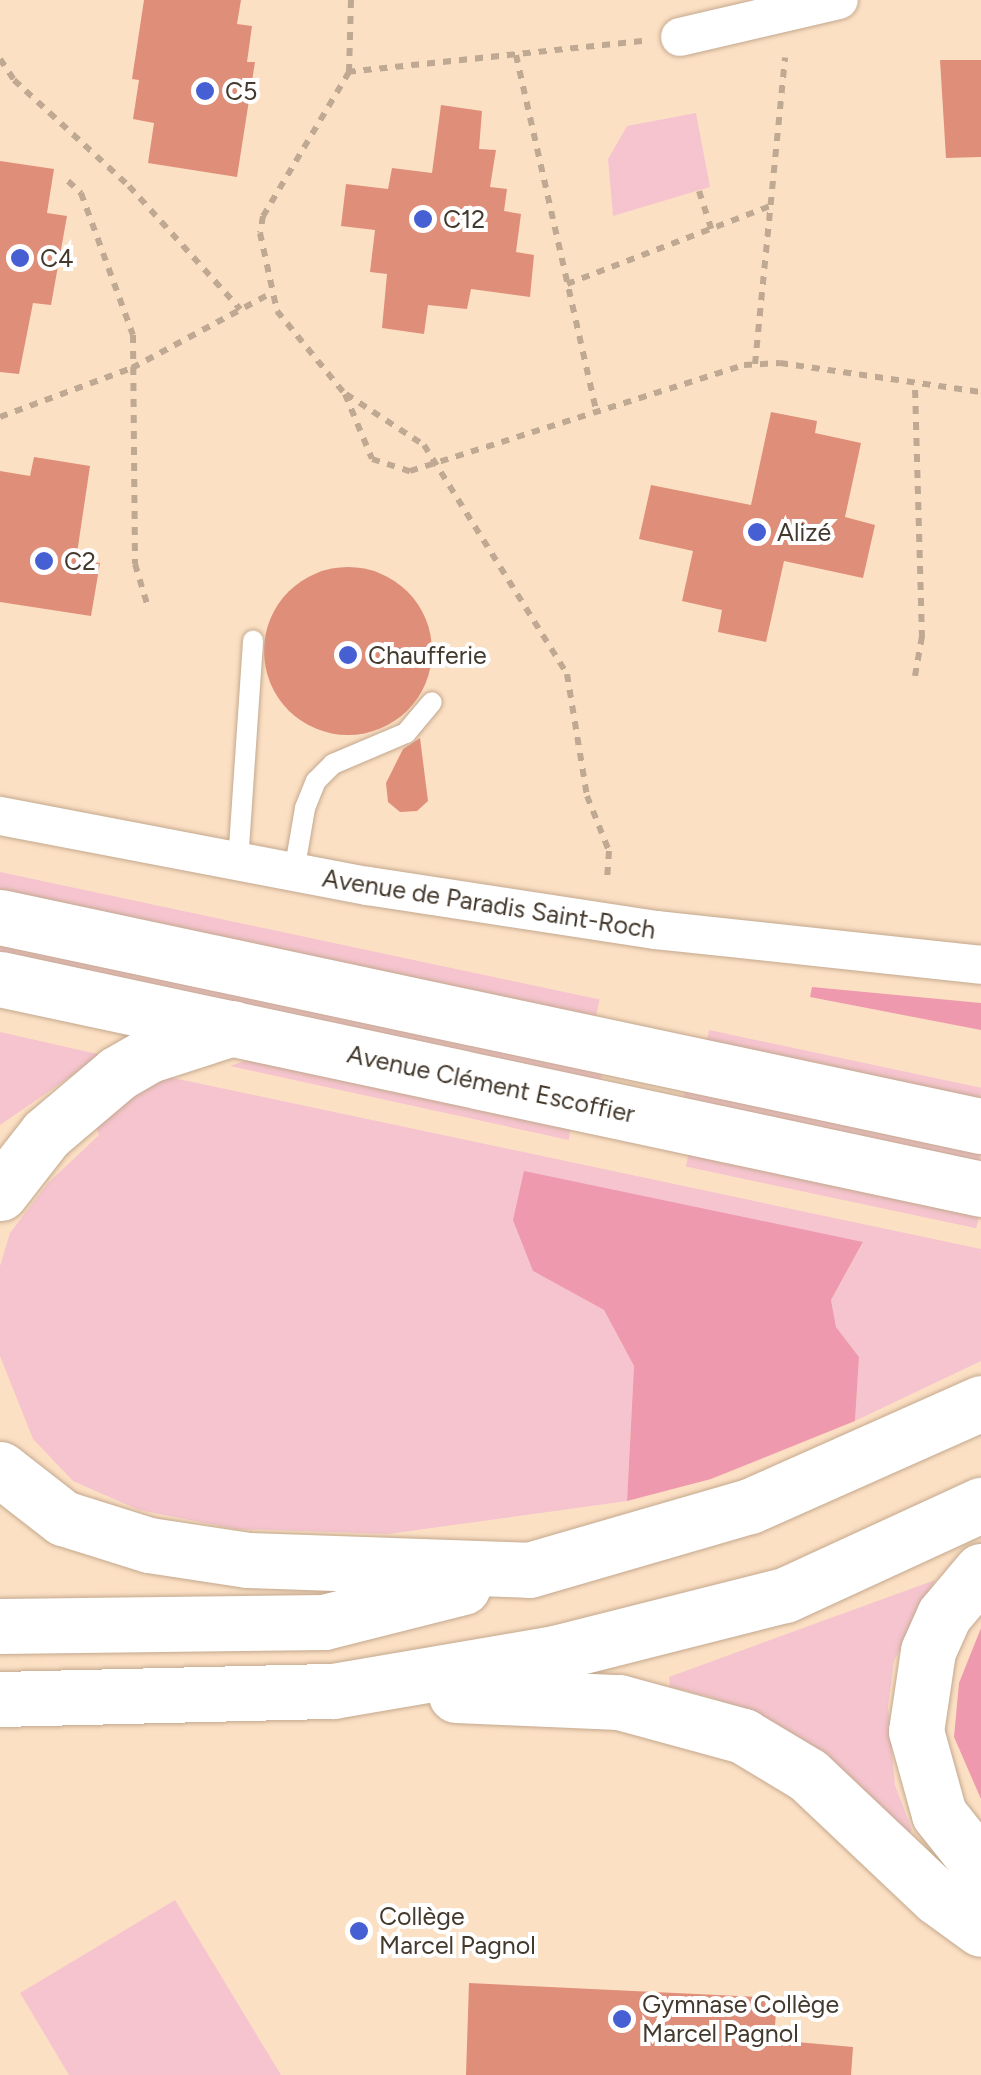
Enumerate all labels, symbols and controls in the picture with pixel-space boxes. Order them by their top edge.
place label: C5 [225,76,257,106]
marker: C5 [194,80,216,102]
place label: C12 [443,204,485,234]
marker: C12 [412,208,434,230]
place label: C4 [40,243,74,273]
marker: C4 [9,247,31,269]
place label: Alizé [777,517,831,547]
marker: Alizé [746,521,768,543]
place label: C2 [64,546,96,576]
marker: C2 [33,550,55,572]
place label: Chaufferie [368,640,487,670]
marker: Chaufferie [337,644,359,666]
street label: Avenue de Paradis Saint-Roch [320,863,658,945]
street label: Avenue Clément Escoffier [344,1039,638,1129]
place label: Collège Marcel Pagnol [379,1902,536,1961]
marker: Collège Marcel Pagnol [348,1920,370,1942]
place label: Gymnase Collège Marcel Pagnol [642,1990,839,2049]
marker: Gymnase Collège Marcel Pagnol [611,2008,633,2030]

